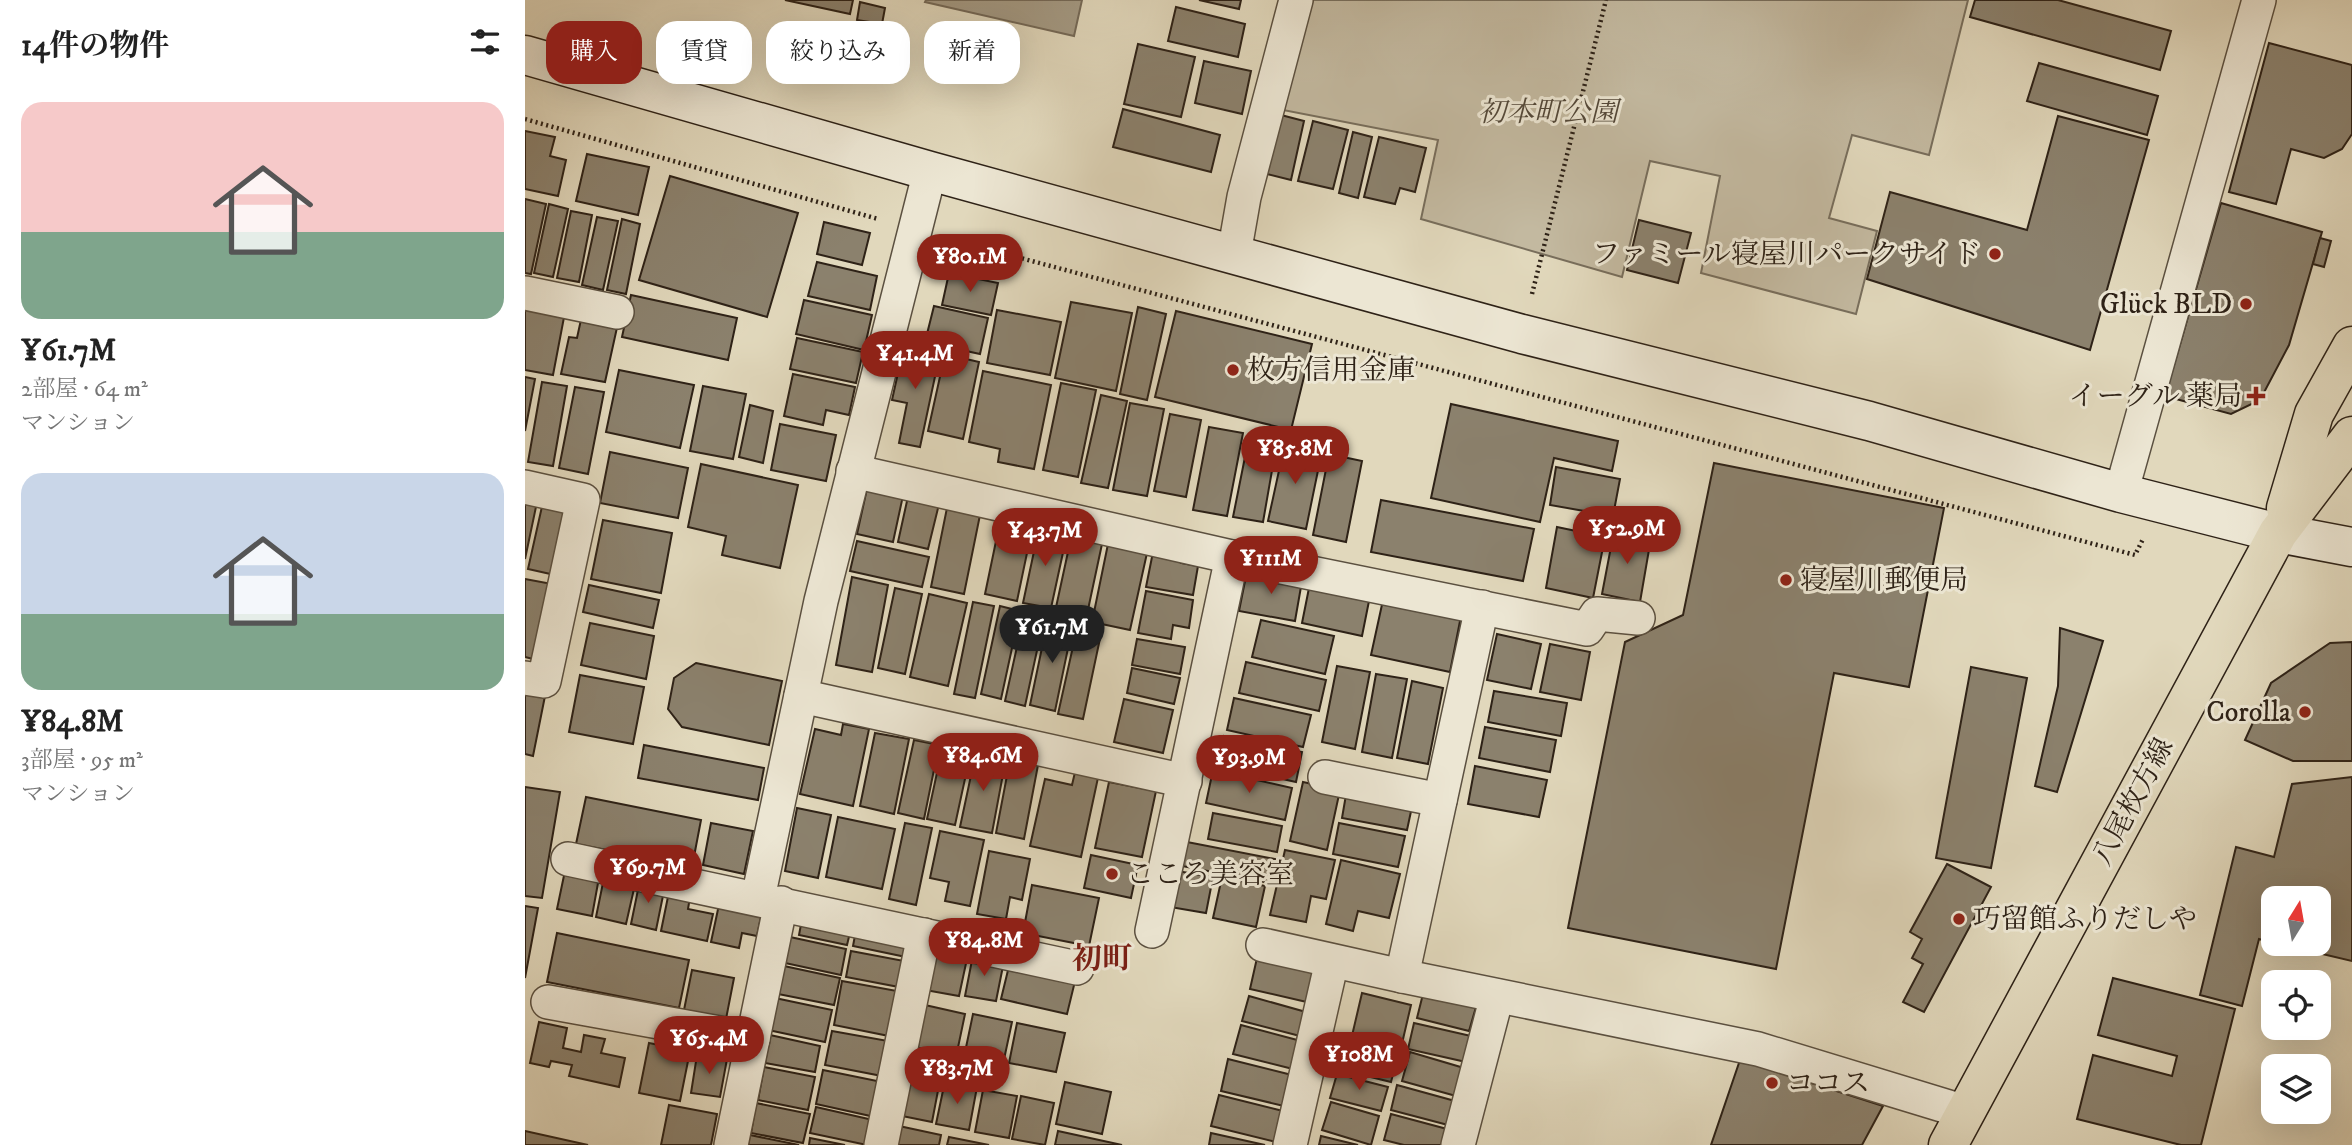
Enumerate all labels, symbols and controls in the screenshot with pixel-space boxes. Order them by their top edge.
chip: 購入 [546,21,642,84]
chip: 賃貸 [656,21,752,84]
chip: 絞り込み [766,21,910,84]
chip: 新着 [924,21,1020,84]
icon: filters [466,23,504,61]
text: 14件の物件 [21,28,169,65]
park label: 初本町公園 [1478,95,1622,130]
icon: home [200,147,326,273]
pin: ¥80.1M [913,234,1027,294]
place label: ファミール寝屋川パークサイド [1592,237,1981,272]
text: ¥80.1M [933,242,1007,271]
marker: ファミール寝屋川パークサイド [1987,246,2003,262]
place label: Glück BLD [2100,287,2232,322]
marker: Glück BLD [2238,296,2254,312]
pin: ¥41.4M [858,332,972,391]
text: ¥61.7M [21,333,116,370]
text: ¥41.4M [876,339,954,368]
place label: 枚方信用金庫 [1247,353,1415,388]
marker: 枚方信用金庫 [1225,362,1241,378]
text: 2部屋 · 64 m² [21,375,148,404]
place label: イーグル 薬局 [2069,379,2242,414]
marker: イーグル 薬局 [2248,388,2264,404]
text: マンション [21,409,135,438]
pin: ¥85.8M [1238,426,1352,486]
text: ¥85.8M [1257,434,1333,463]
pin: ¥52.9M [1570,506,1684,566]
pin: ¥43.7M [988,508,1102,568]
text: ¥52.9M [1589,514,1665,543]
text: ¥43.7M [1008,516,1082,545]
icon: home [200,518,326,644]
pin: ¥111M [1222,536,1320,596]
text: ¥111M [1240,544,1302,573]
place label: 寝屋川郵便局 [1800,563,1968,598]
marker: 寝屋川郵便局 [1778,572,1794,588]
pin: ¥61.7M [995,606,1109,665]
text: ¥61.7M [1016,613,1088,642]
place label: Corolla [2206,695,2291,730]
text: ¥84.8M [21,704,124,741]
marker: Corolla [2297,704,2313,720]
street label: 八尾枚方線 [2085,732,2181,872]
pin: ¥84.6M [926,734,1040,793]
pin: ¥93.9M [1192,736,1306,795]
text: ¥84.6M [943,741,1023,770]
text: ¥93.9M [1212,743,1286,772]
text: 3部屋 · 95 m² [21,746,143,775]
text: マンション [21,780,135,809]
pin: ¥69.7M [591,846,705,905]
text: ¥69.7M [610,853,686,882]
place label: こころ美容室 [1126,857,1294,892]
marker: こころ美容室 [1104,866,1120,882]
north arrow [2261,886,2331,956]
map controls [2261,886,2331,1124]
place label: 巧留館ふりだしや [1973,902,2197,937]
marker: 巧留館ふりだしや [1951,911,1967,927]
pin: ¥84.8M [927,918,1041,978]
text: ¥84.8M [945,926,1023,955]
district label: 初町 [1072,941,1132,978]
button: locate [2261,970,2331,1040]
pin: ¥65.4M [652,1016,766,1076]
text: ¥65.4M [670,1024,748,1053]
pin: ¥108M [1310,1032,1408,1092]
text: ¥108M [1325,1040,1393,1069]
pin: ¥83.7M [900,1046,1014,1106]
text: ¥83.7M [921,1054,993,1083]
button: layers [2261,1054,2331,1124]
place label: ココス [1786,1066,1870,1101]
marker: ココス [1764,1075,1780,1091]

